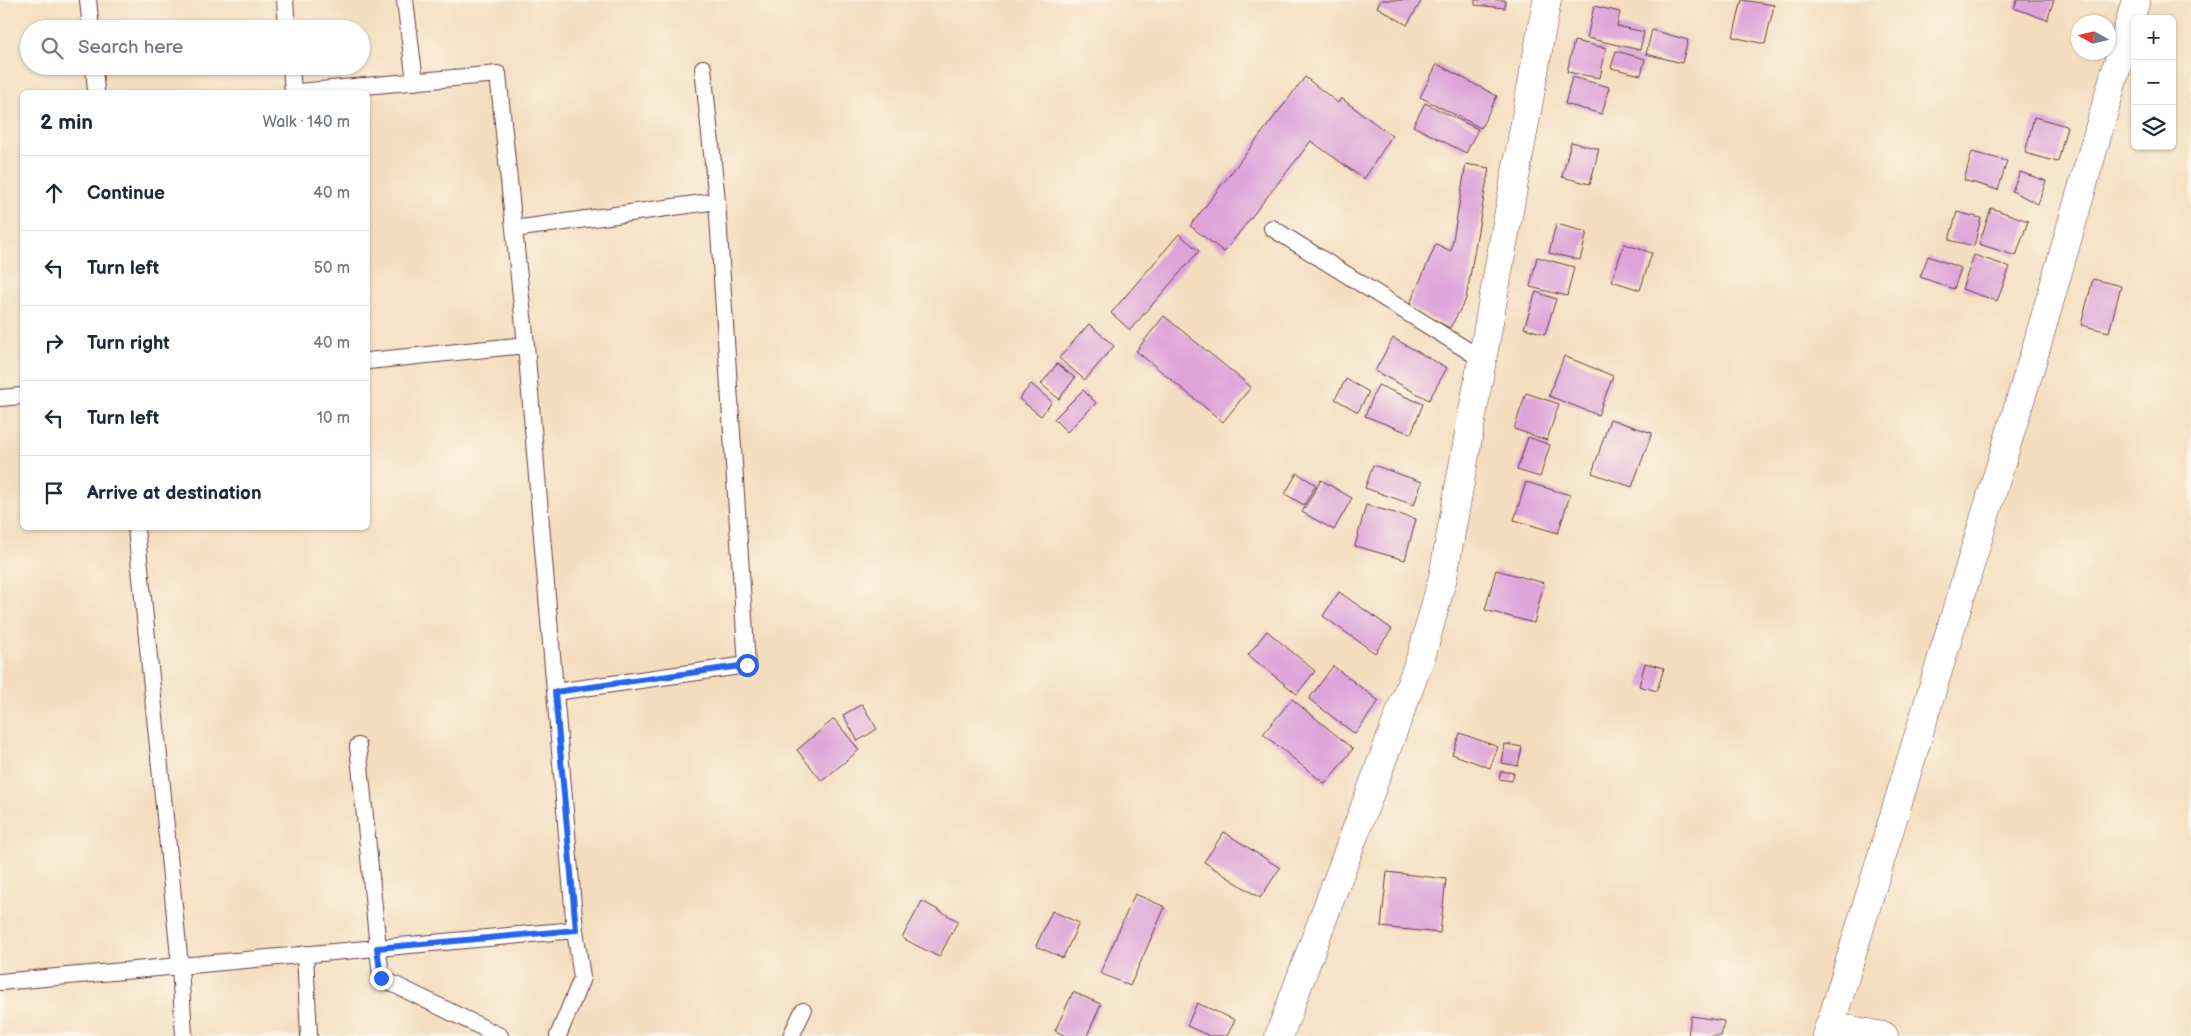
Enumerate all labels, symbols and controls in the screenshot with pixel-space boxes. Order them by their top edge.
north arrow [2071,15,2116,60]
map controls [2131,15,2176,150]
button: + [2131,15,2176,60]
search box [20,20,370,75]
icon: search [38,34,66,62]
text: Search here [78,36,183,59]
button: − [2131,60,2176,105]
button: layers [2131,105,2176,150]
text: 2 min [40,110,93,135]
text: Walk · 140 m [263,113,350,132]
icon: ahead [40,179,68,207]
text: Continue [87,182,165,205]
text: 40 m [313,184,350,203]
icon: left [40,254,68,282]
text: Turn left [87,257,159,280]
text: 50 m [314,259,350,278]
icon: right [40,329,68,357]
text: Turn right [87,332,170,355]
text: 40 m [313,334,350,353]
icon: left [40,404,68,432]
text: Turn left [87,407,159,430]
text: 10 m [317,409,350,428]
icon: arrive [40,479,68,507]
text: Arrive at destination [87,482,262,505]
route start [736,654,759,677]
route end [370,967,393,990]

